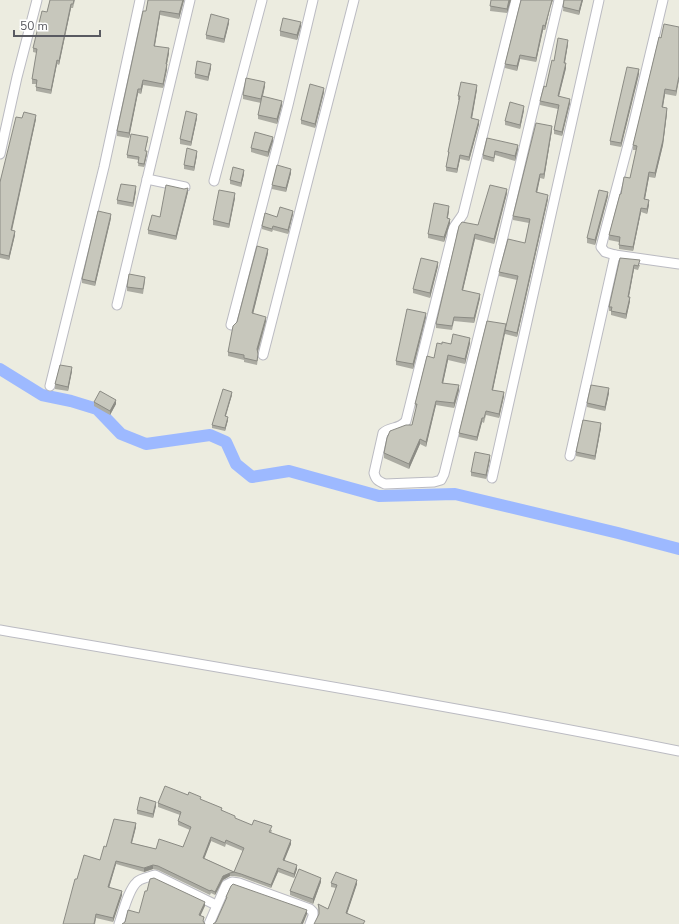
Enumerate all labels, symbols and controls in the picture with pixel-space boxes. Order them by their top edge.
scale bar [14,12,100,38]
text: 50 m [20,18,48,34]

